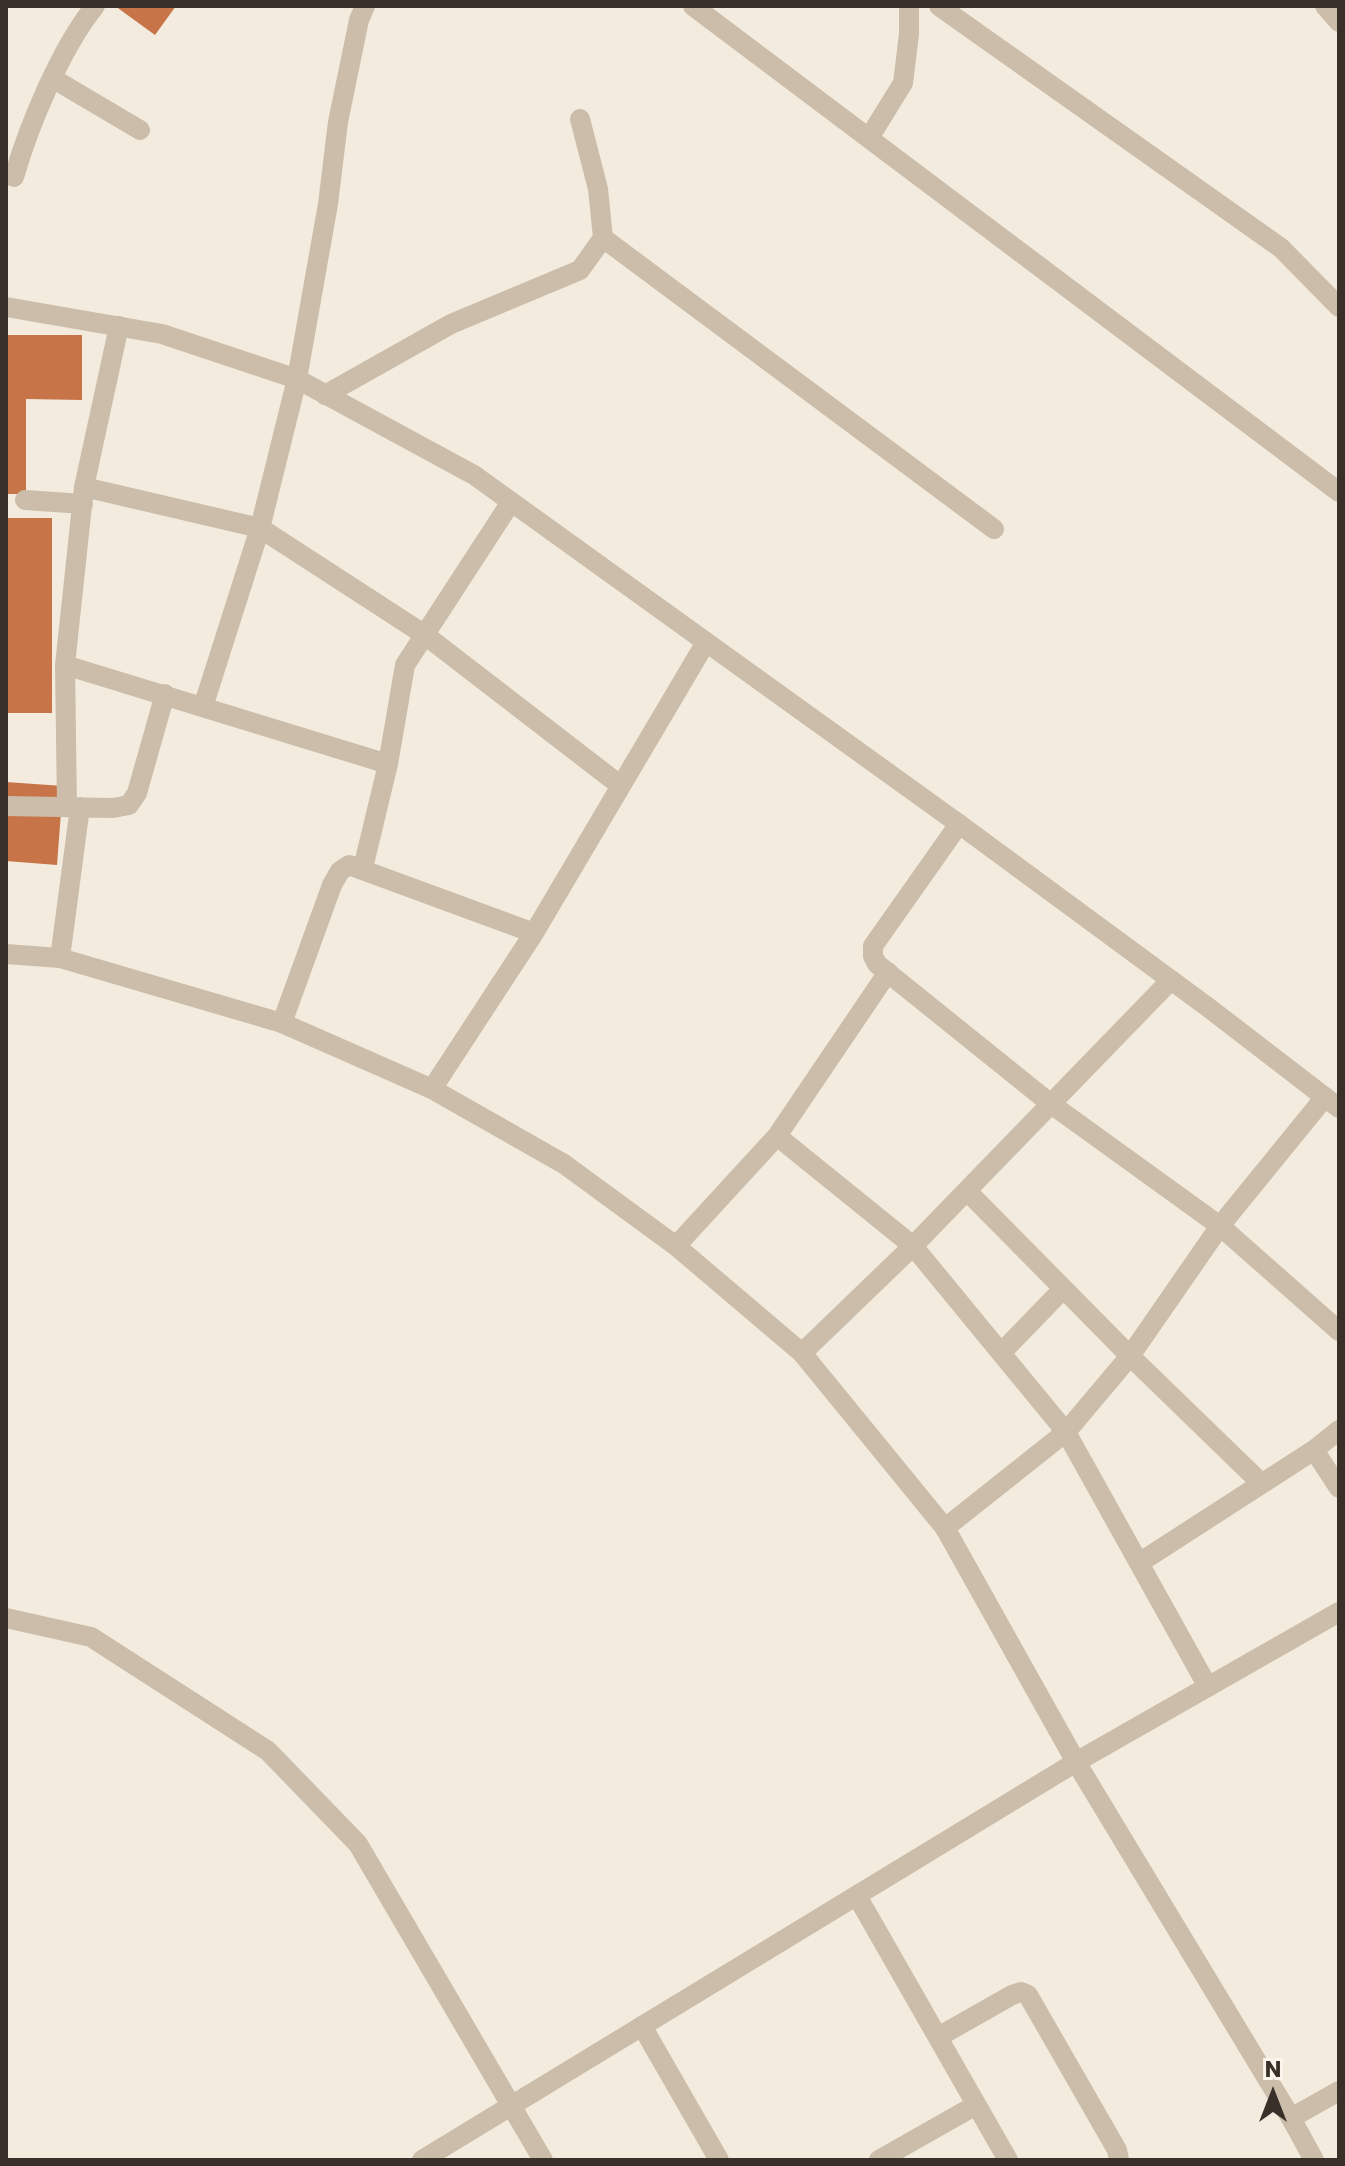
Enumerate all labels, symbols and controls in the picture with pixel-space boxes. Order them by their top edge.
north arrow [1233,2054,1313,2134]
text: N [1265,2054,1281,2085]

